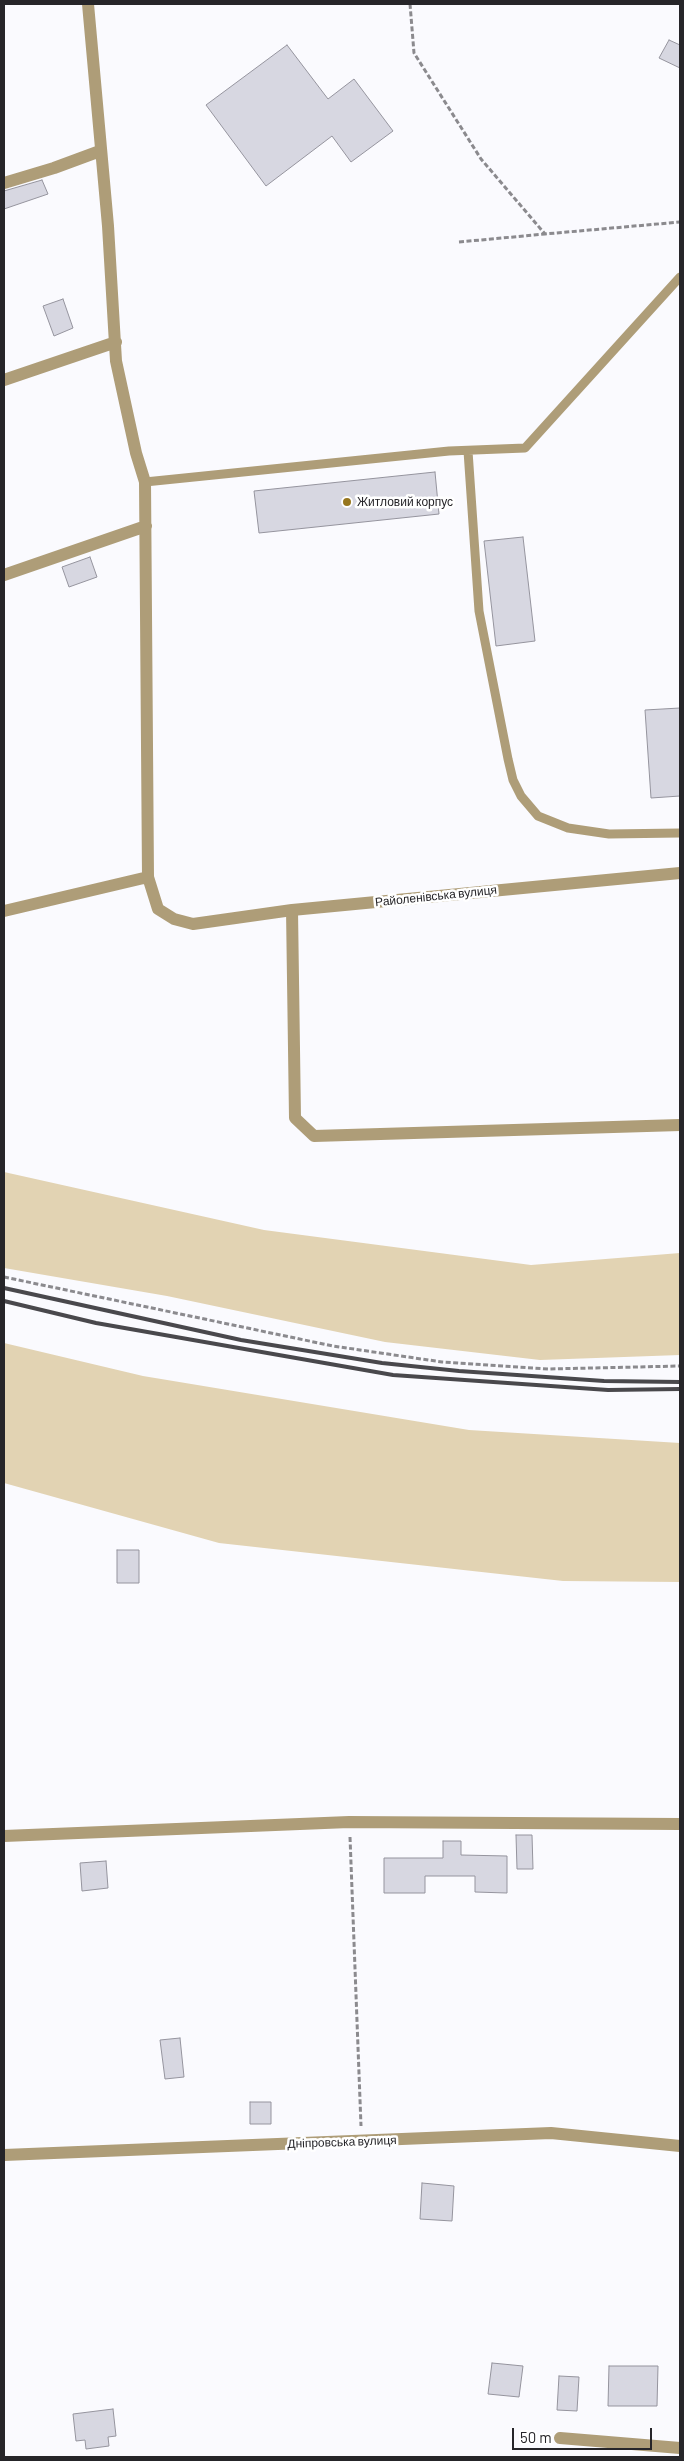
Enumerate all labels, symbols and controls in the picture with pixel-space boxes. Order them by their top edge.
place label: Житловий корпус [357,495,453,509]
marker: Житловий корпус [341,496,353,508]
street label: Райоленівська вулиця [374,882,498,910]
street label: Дніпровська вулиця [287,2133,397,2151]
scale bar [514,2418,654,2450]
text: 50 m [520,2428,552,2446]

